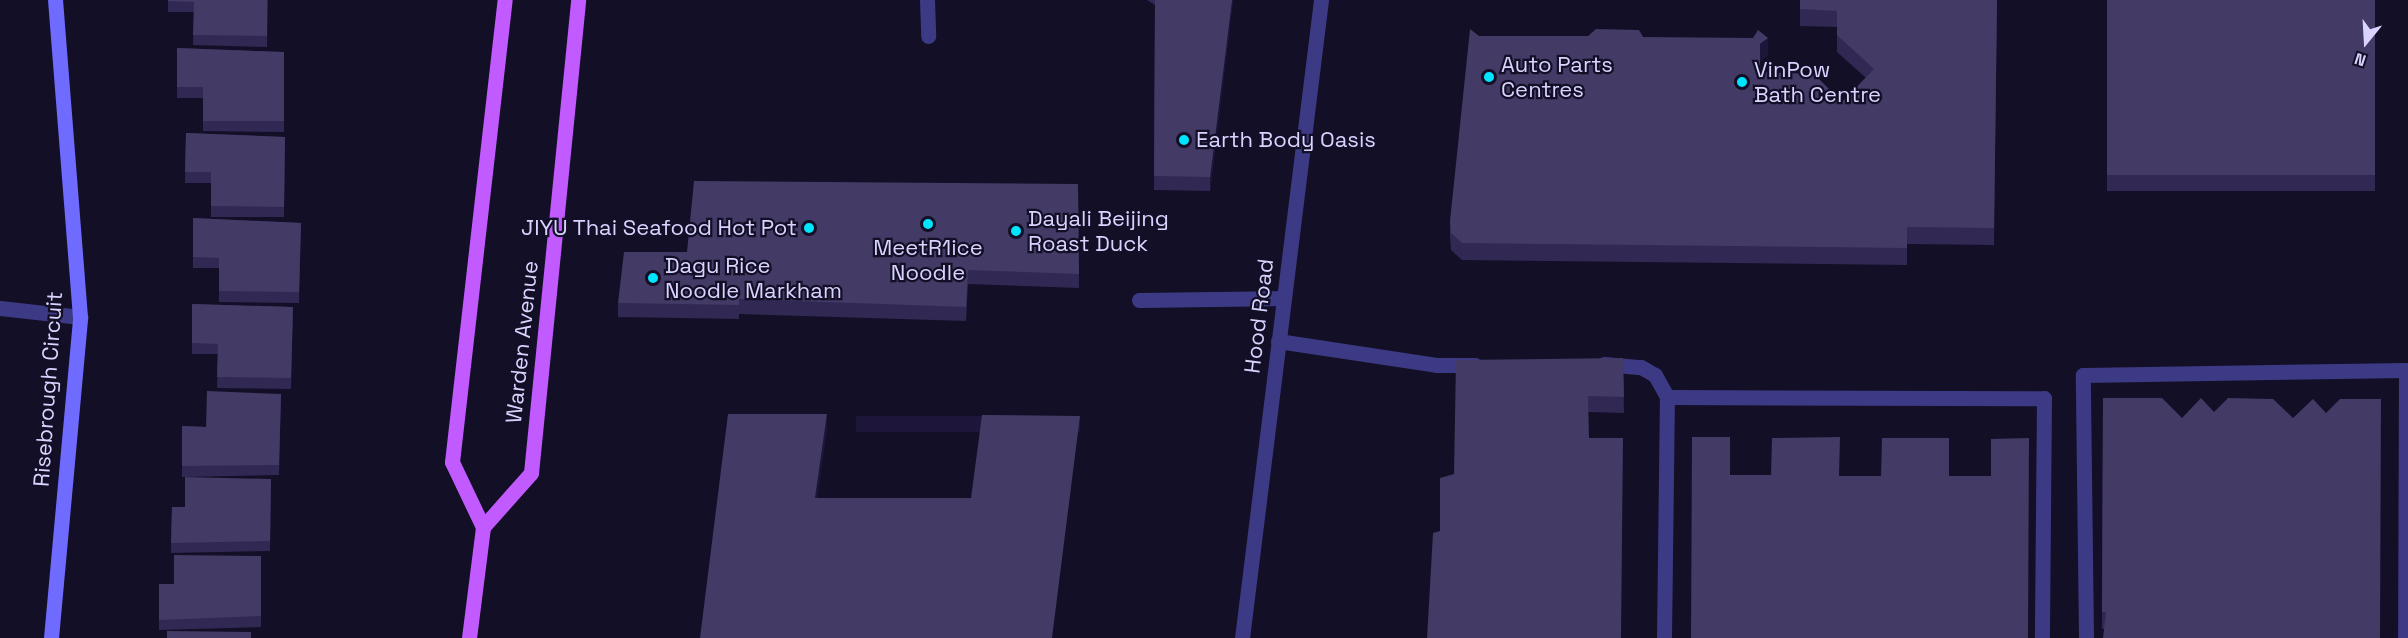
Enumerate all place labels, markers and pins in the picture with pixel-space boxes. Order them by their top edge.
place label: Auto Parts Centres [1501,51,1613,102]
place label: VinPow Bath Centre [1754,56,1881,107]
marker: Auto Parts Centres [1482,70,1496,84]
marker: VinPow Bath Centre [1735,75,1749,89]
place label: Earth Body Oasis [1196,127,1376,153]
marker: Earth Body Oasis [1177,133,1191,147]
place label: Dayali Beijing Roast Duck [1028,205,1169,256]
place label: JIYU Thai Seafood Hot Pot [521,215,797,241]
marker: MeetR1ice Noodle [921,217,935,231]
marker: JIYU Thai Seafood Hot Pot [802,221,816,235]
marker: Dayali Beijing Roast Duck [1009,224,1023,238]
place label: MeetR1ice Noodle [873,234,983,286]
place label: Dagu Rice Noodle Markham [665,252,842,304]
marker: Dagu Rice Noodle Markham [646,271,660,285]

